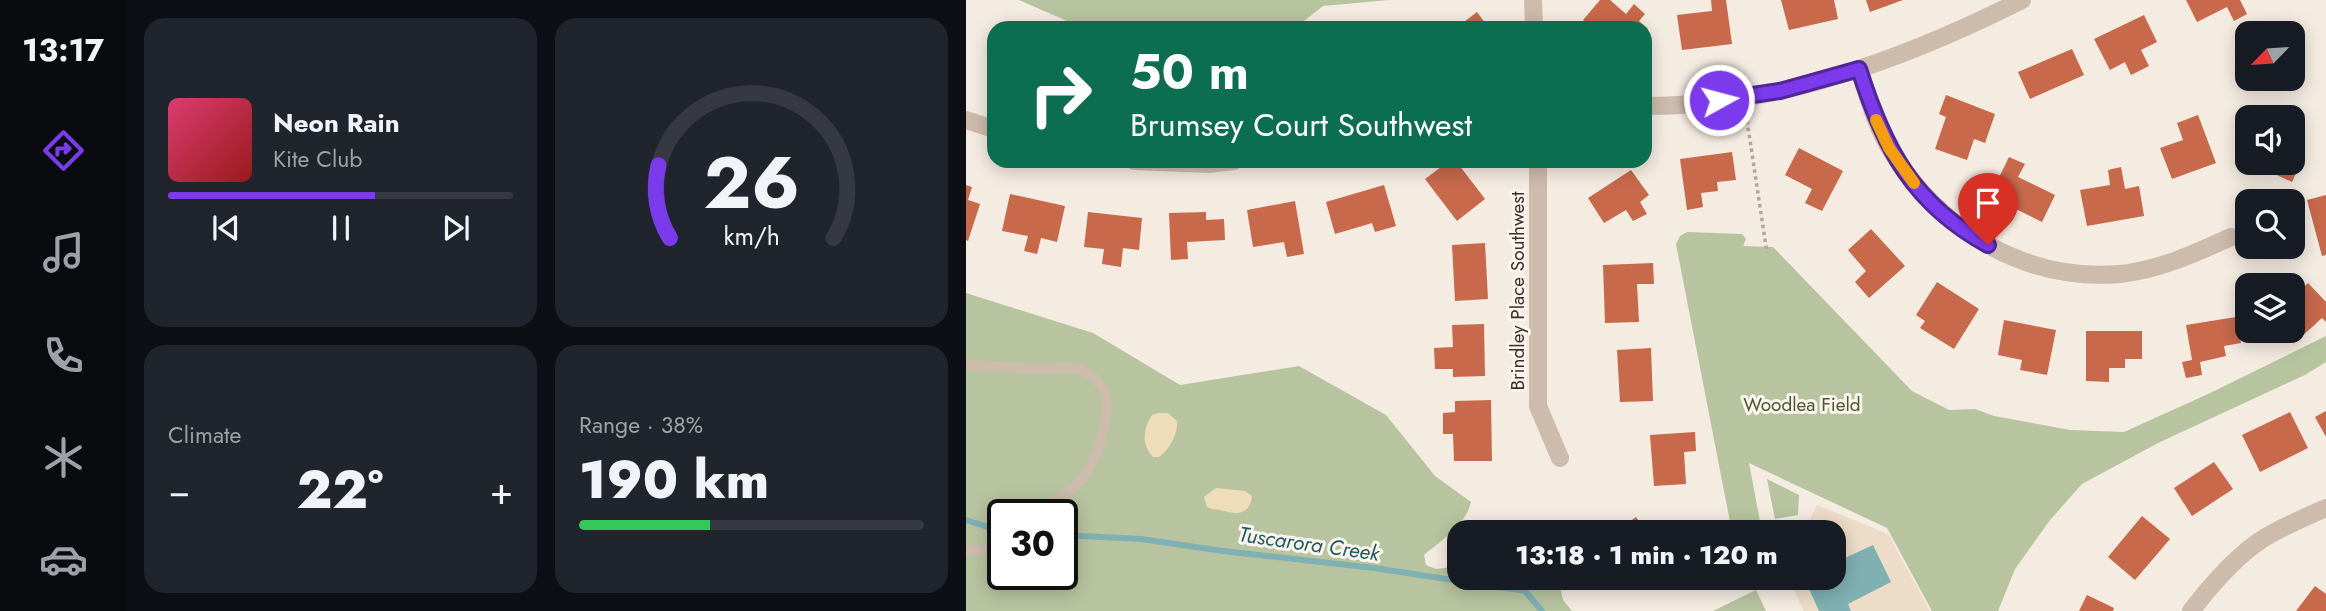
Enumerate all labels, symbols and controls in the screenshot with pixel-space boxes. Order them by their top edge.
north arrow [2235,21,2305,91]
map controls [2235,21,2305,343]
text: 13:17 [22,27,104,73]
text: 50 m [1130,37,1249,107]
icon: right [1015,49,1106,140]
position arrow [1682,63,1756,137]
text: Brumsey Court Southwest [1130,102,1472,148]
text: Neon Rain [273,104,400,142]
button: sound [2235,105,2305,175]
icon: directions [39,126,88,175]
text: 26 [703,131,800,236]
text: Kite Club [273,142,362,176]
pin [1958,173,2018,245]
icon: arrive [1969,184,2007,222]
button: search [2235,189,2305,259]
street label: Brindley Place Southwest [1504,191,1531,391]
icon: previous [207,209,245,247]
icon: pause [322,209,360,247]
icon: next [437,209,475,247]
text: km/h [723,218,780,254]
icon: music [39,228,88,277]
button: layers [2235,273,2305,343]
icon: phone [39,331,88,380]
park label: Woodlea Field [1743,391,1861,418]
text: Range · 38% [579,408,703,442]
text: Climate [168,418,241,452]
icon: climate [39,433,88,482]
text: 190 km [579,442,769,518]
text: 22° [297,452,383,528]
text: − [168,463,190,518]
text: + [490,463,513,518]
speed limit sign: 30 [987,499,1078,590]
water label: Tuscarora Creek [1237,519,1382,569]
icon: car [39,535,88,584]
text: 13:18 · 1 min · 120 m [1515,536,1778,574]

